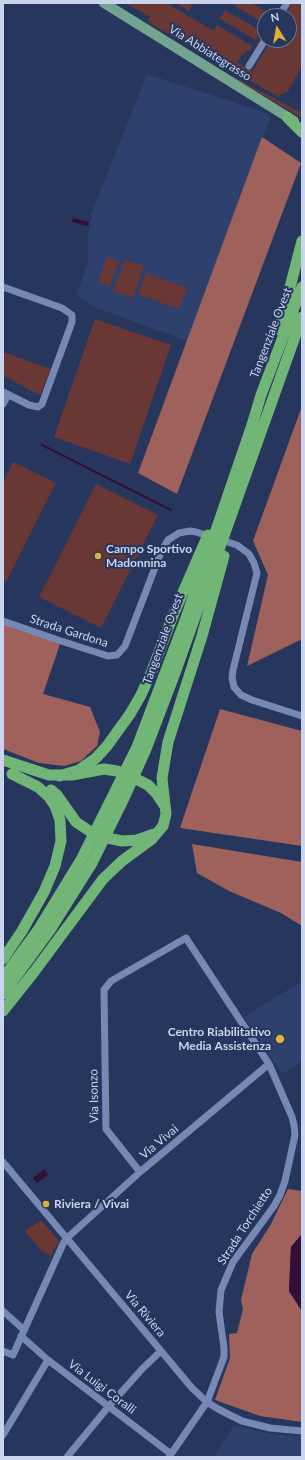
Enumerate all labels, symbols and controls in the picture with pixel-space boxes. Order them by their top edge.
north arrow [257,8,297,48]
text: N [269,10,280,24]
street label: Via Abbiategrasso [166,22,254,84]
street label: Tangenziale Ovest [247,286,295,380]
place label: Campo Sportivo Madonnina [106,542,192,570]
marker: Campo Sportivo Madonnina [93,551,103,561]
street label: Tangenziale Ovest [140,592,186,686]
street label: Strada Gardona [28,612,110,650]
place label: Centro Riabilitativo Media Assistenza [168,1025,271,1053]
marker: Centro Riabilitativo Media Assistenza [274,1033,286,1045]
street label: Via Isonzo [86,1069,102,1123]
street label: Via Vivai [137,1122,181,1162]
street label: Strada Torchietto [215,1184,275,1268]
place label: Riviera / Vivai [54,1197,129,1211]
marker: Riviera / Vivai [41,1199,51,1209]
street label: Via Riviera [121,1288,169,1340]
street label: Via Luigi Coralli [65,1357,139,1417]

